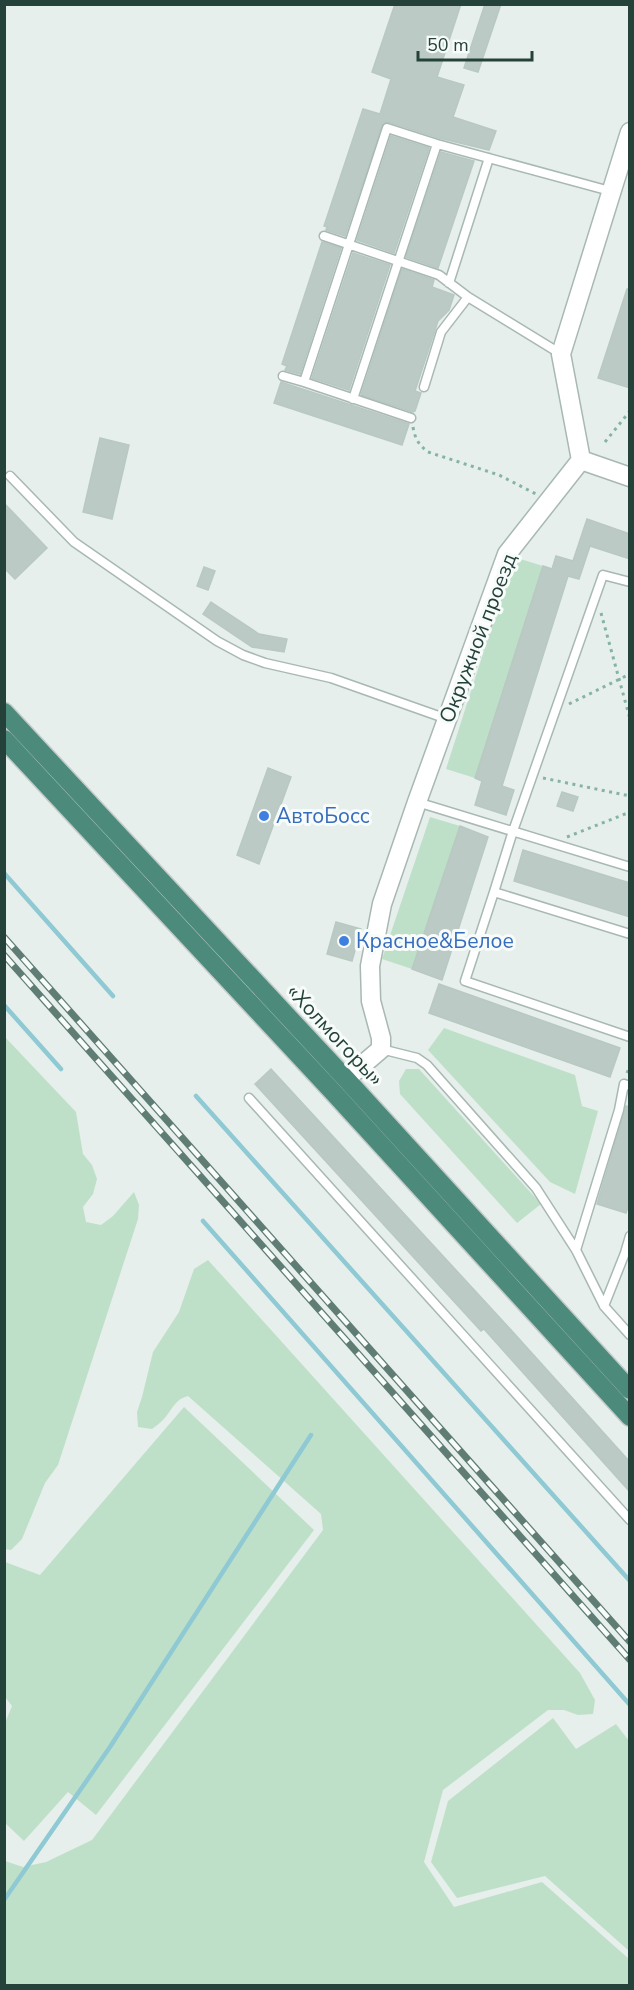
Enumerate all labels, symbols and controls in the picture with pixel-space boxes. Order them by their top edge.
scale bar [418,24,532,62]
text: 50 m [427,33,469,57]
street label: Окружной проезд [433,549,523,727]
place label: АвтоБосс [276,802,370,830]
marker: АвтоБосс [257,809,271,823]
place label: Красное&Белое [356,927,514,955]
marker: Красное&Белое [337,934,351,948]
street label: «Холмогоры» [280,978,390,1092]

